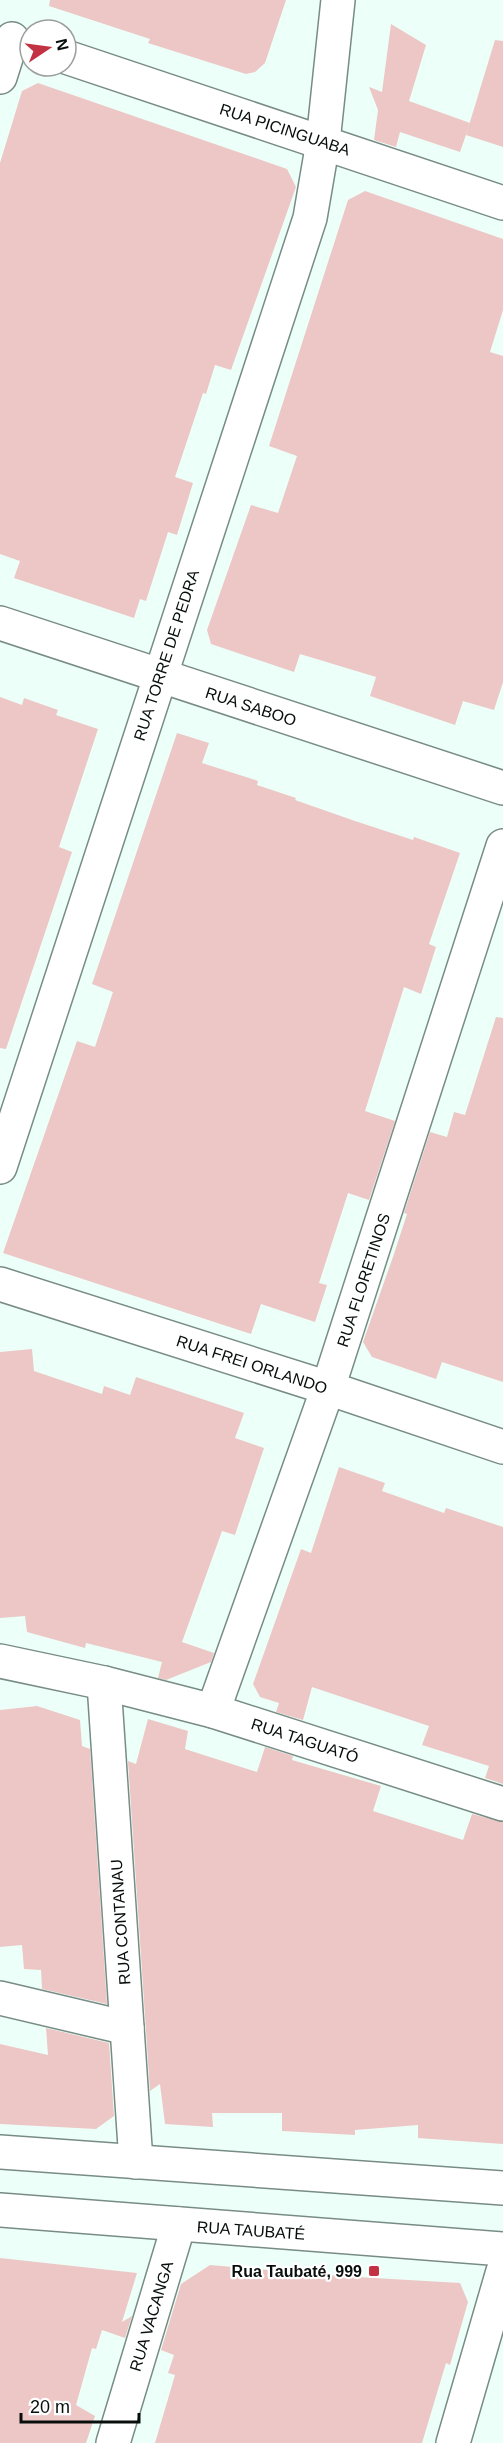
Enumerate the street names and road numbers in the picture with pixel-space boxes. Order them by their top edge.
street label: RUA PICINGUABA [218,100,352,159]
street label: RUA TORRE DE PEDRA [131,567,202,743]
street label: RUA SABOO [203,684,298,729]
street label: RUA FLORETINOS [334,1211,393,1349]
street label: RUA FREI ORLANDO [174,1332,329,1397]
street label: RUA TAGUATÓ [249,1714,361,1766]
street label: RUA CONTANAU [108,1859,133,1985]
street label: RUA TAUBATÉ [196,2217,306,2243]
street label: RUA VACANGA [127,2259,176,2373]

